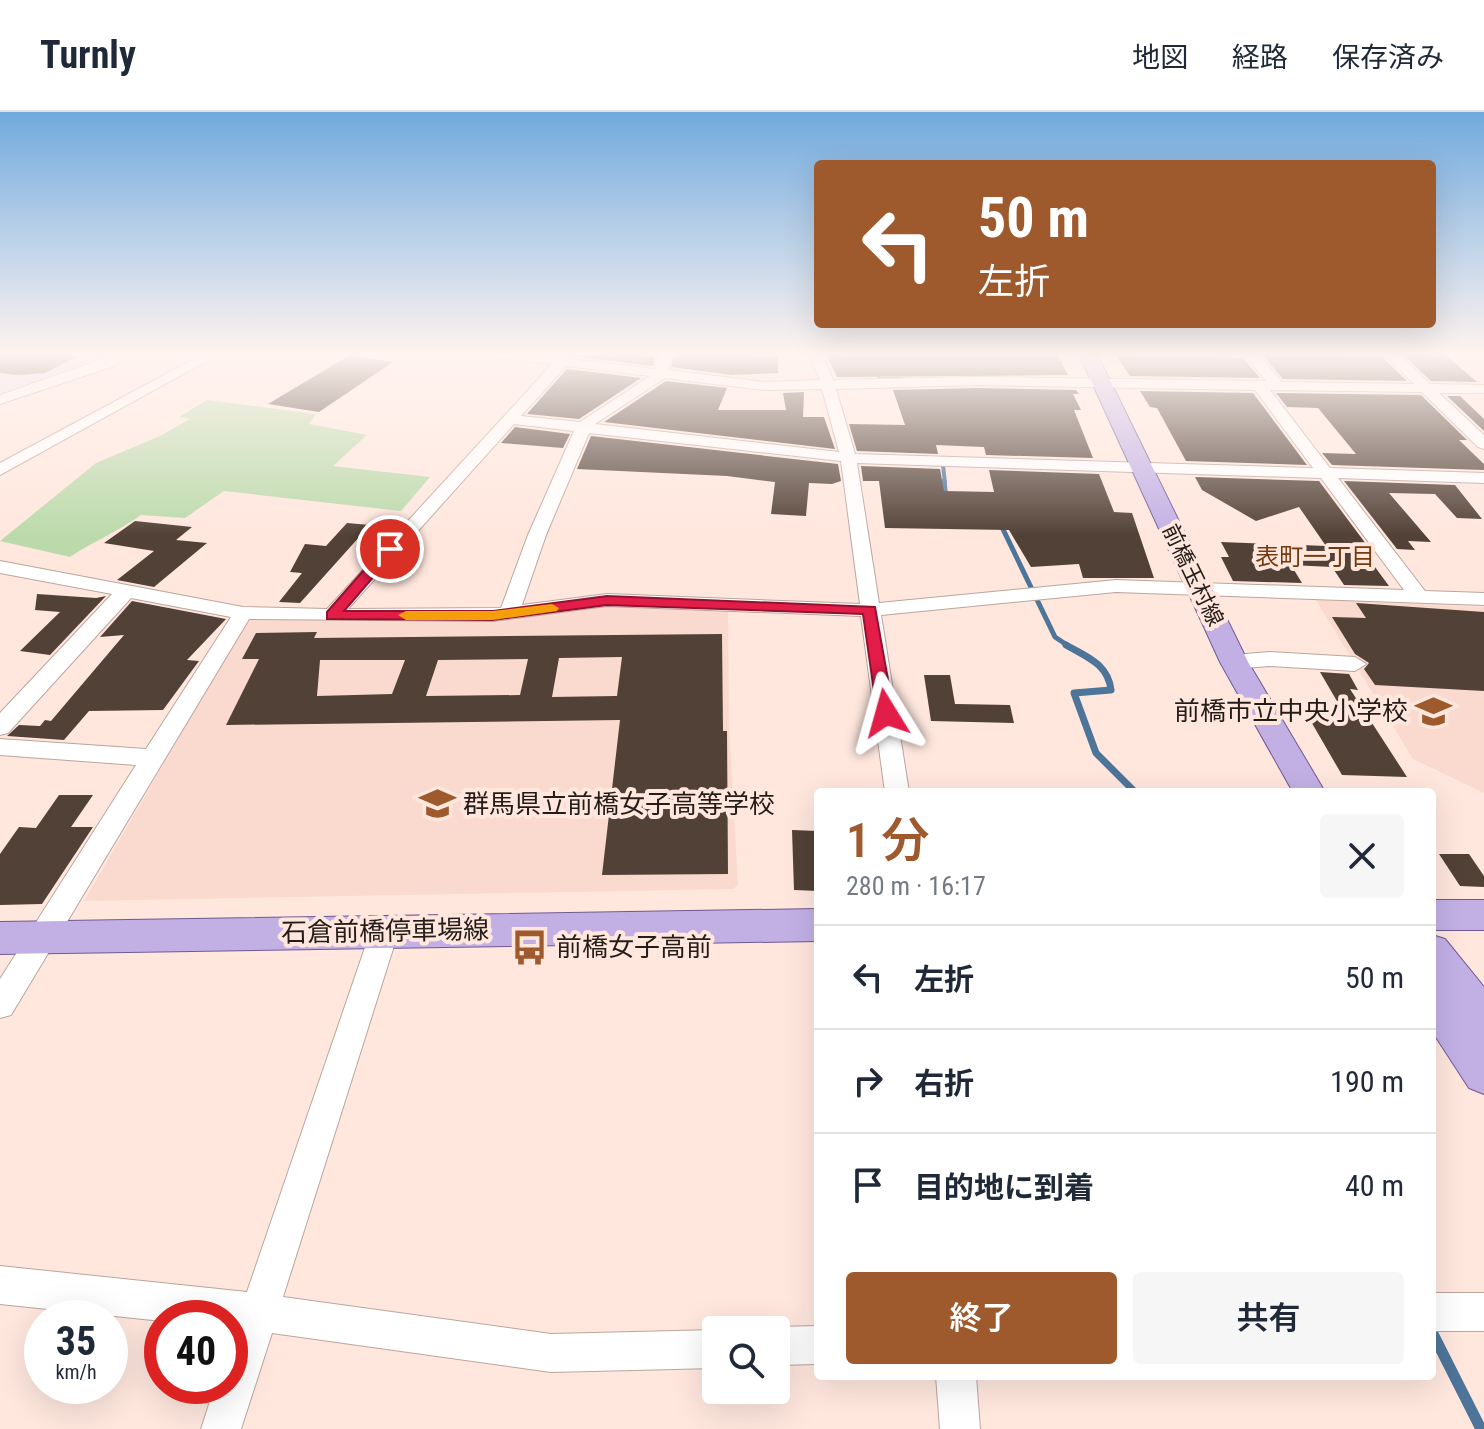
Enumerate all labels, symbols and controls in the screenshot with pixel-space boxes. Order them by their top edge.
text: Turnly [40,33,136,77]
text: 地図 [1132,41,1188,74]
text: 経路 [1232,41,1288,74]
text: 保存済み [1332,41,1444,74]
text: 50 m [978,185,1089,251]
icon: left [846,192,950,296]
text: 左折 [978,261,1050,303]
pin [356,515,424,583]
street label: 前橋玉村線 [1158,520,1228,630]
icon: arrive [368,527,412,571]
district label: 表町一丁目 [1255,543,1375,571]
position arrow [844,671,928,755]
school or university icon: 前橋市立中央小学校 [1415,692,1453,730]
place label: 前橋市立中央小学校 [1174,696,1408,726]
school or university icon: 群馬県立前橋女子高等学校 [418,785,456,823]
place label: 群馬県立前橋女子高等学校 [463,789,775,819]
text: 1 分 [846,812,929,869]
button: close [1320,814,1404,898]
text: 280 m · 16:17 [846,871,986,901]
street label: 石倉前橋停車場線 [281,914,489,948]
bus stop icon: 前橋女子高前 [511,928,549,966]
place label: 前橋女子高前 [556,932,712,962]
icon: left [846,955,890,999]
text: 50 m [1345,960,1404,995]
text: 左折 [914,962,974,997]
icon: right [846,1059,890,1103]
text: 190 m [1330,1064,1404,1099]
text: 右折 [914,1066,974,1101]
icon: arrive [846,1163,890,1207]
text: 40 m [1345,1168,1404,1203]
text: 目的地に到着 [914,1170,1094,1205]
button: 終了 [846,1272,1117,1364]
button: 共有 [1133,1272,1404,1364]
speed limit sign: 40 [144,1300,248,1404]
map controls [702,1316,790,1404]
button: search [702,1316,790,1404]
text: 35 [56,1318,96,1365]
text: km/h [55,1360,97,1384]

